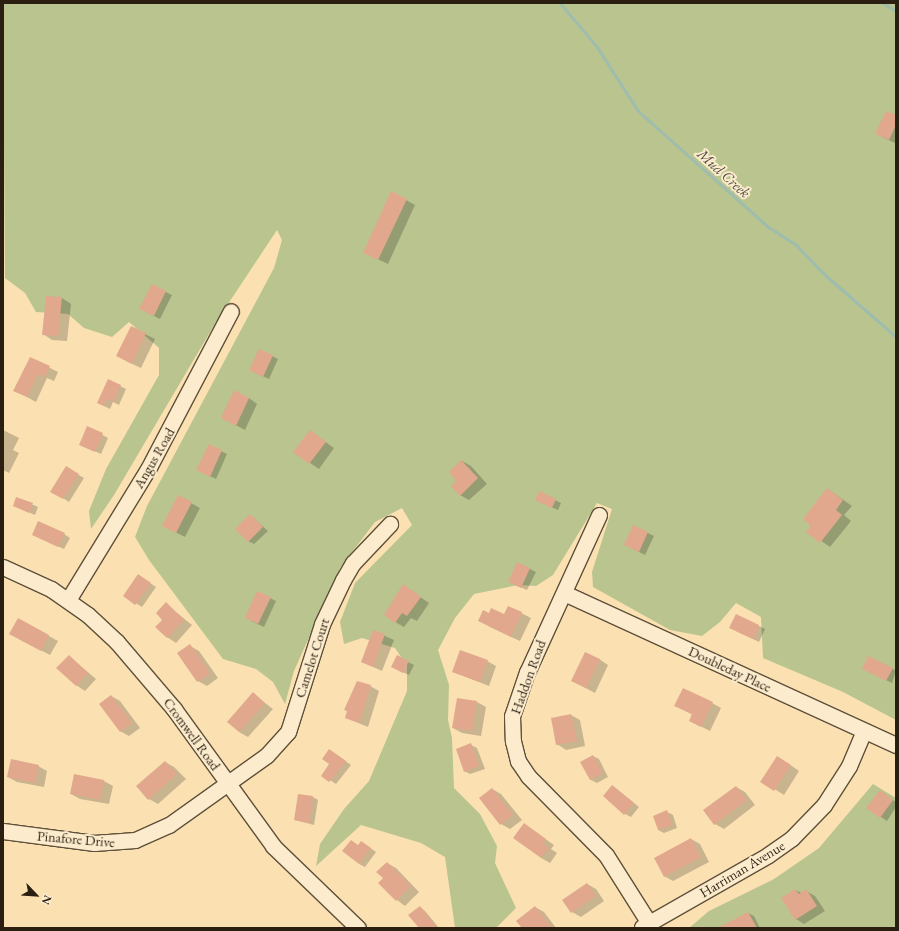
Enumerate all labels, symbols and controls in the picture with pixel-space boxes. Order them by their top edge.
water label: Mud Creek [694,145,754,201]
street label: Angus Road [130,425,178,491]
street label: Camelot Court [291,616,333,700]
street label: Haddon Road [507,638,549,716]
street label: Doubleday Place [686,642,774,696]
street label: Cromwell Road [160,694,224,774]
street label: Pinafore Drive [36,827,116,851]
street label: Harriman Avenue [696,837,788,901]
north arrow [16,875,56,915]
text: N [39,893,55,907]

